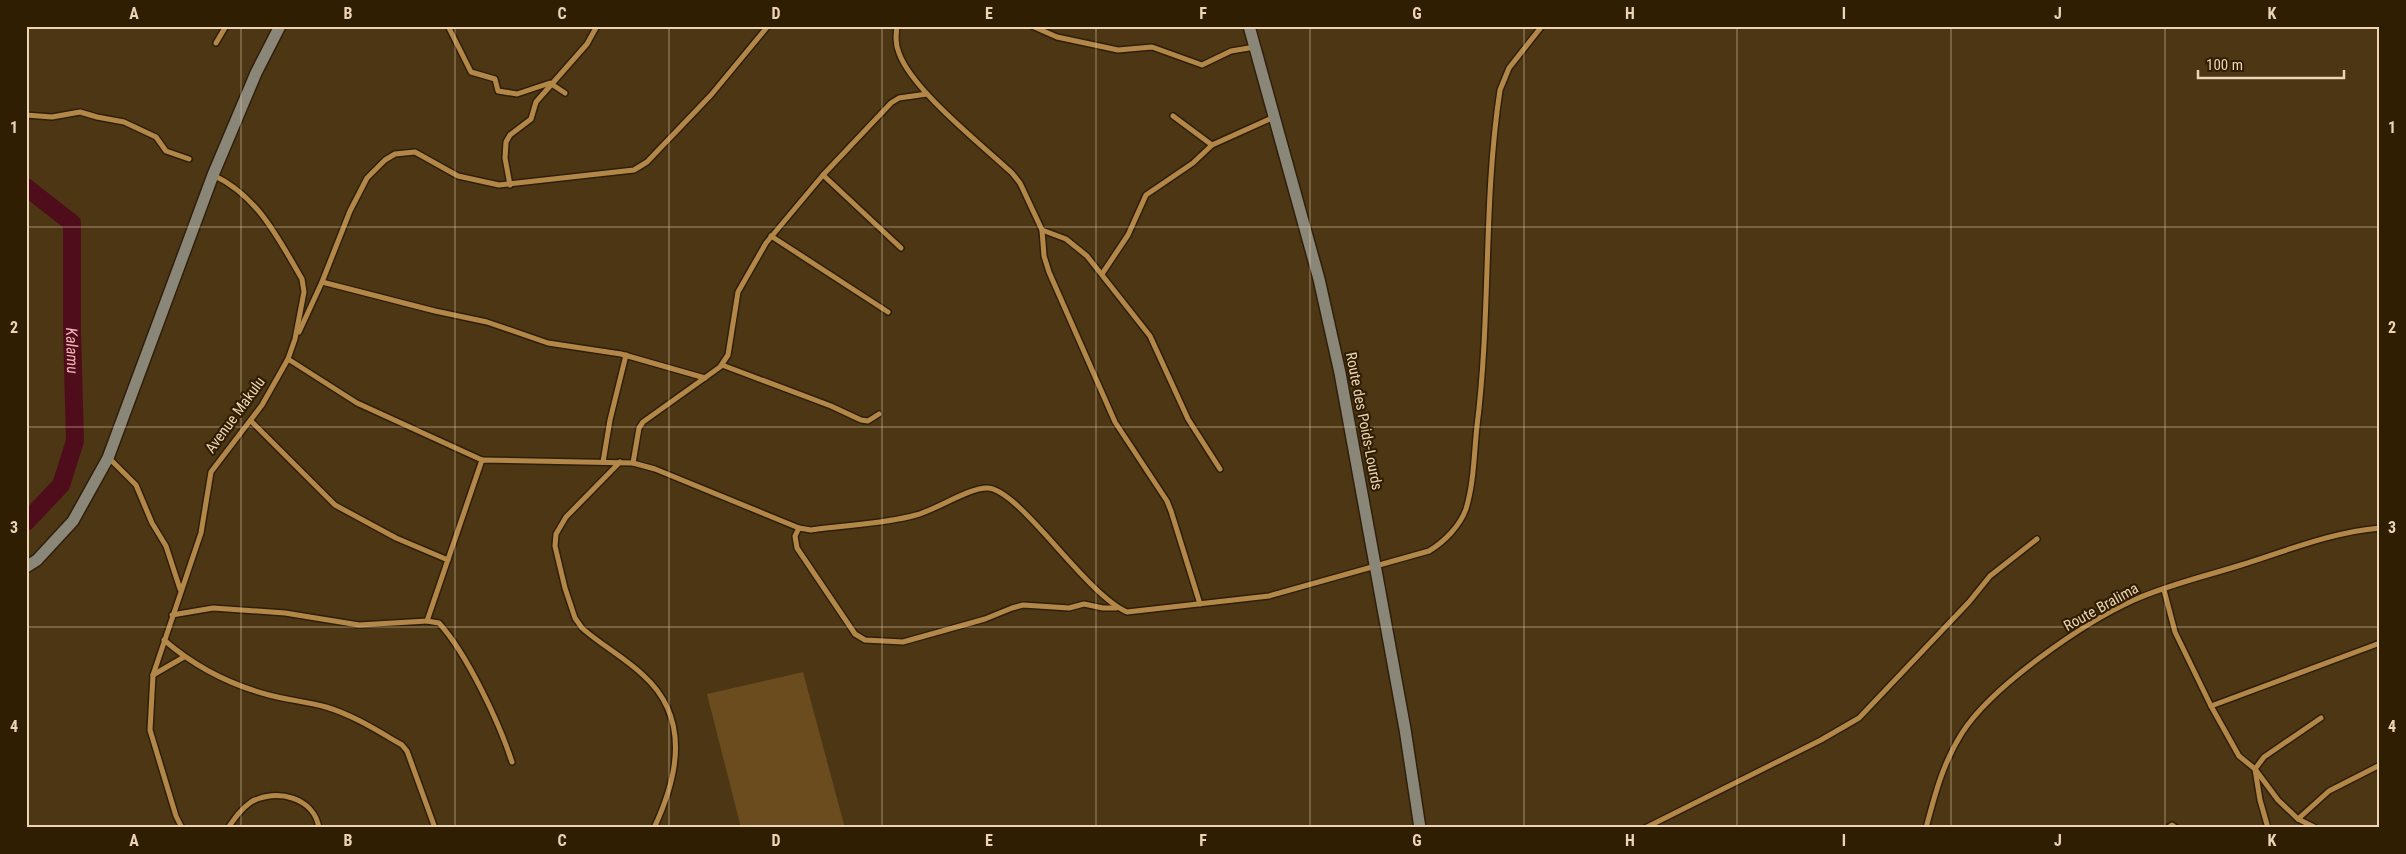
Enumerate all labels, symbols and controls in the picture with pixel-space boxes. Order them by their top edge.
text: A [129,4,139,23]
text: B [344,4,353,23]
text: C [557,4,567,23]
text: D [771,4,781,23]
text: E [985,4,993,23]
text: F [1199,4,1207,23]
text: G [1412,4,1422,23]
text: H [1625,4,1635,23]
text: I [1842,4,1846,23]
text: J [2054,4,2062,23]
text: K [2268,4,2277,23]
scale bar [2198,48,2345,80]
text: 100 m [2206,56,2243,74]
text: 1 [10,118,18,137]
text: 1 [2388,118,2396,137]
text: 2 [10,318,18,337]
text: 2 [2388,318,2396,337]
water label: Kalamu [62,327,83,374]
street label: Route des Poids-Lourds [1342,350,1386,492]
street label: Avenue Makulu [201,373,269,457]
text: 3 [10,518,18,537]
text: 3 [2388,518,2396,537]
street label: Route Bralima [2060,579,2142,635]
text: 4 [10,717,18,736]
text: 4 [2388,717,2396,736]
text: A [129,831,139,850]
text: B [344,831,353,850]
text: C [557,831,567,850]
text: D [771,831,781,850]
text: E [985,831,993,850]
text: F [1199,831,1207,850]
text: G [1412,831,1422,850]
text: H [1625,831,1635,850]
text: I [1842,831,1846,850]
text: J [2054,831,2062,850]
text: K [2268,831,2277,850]

